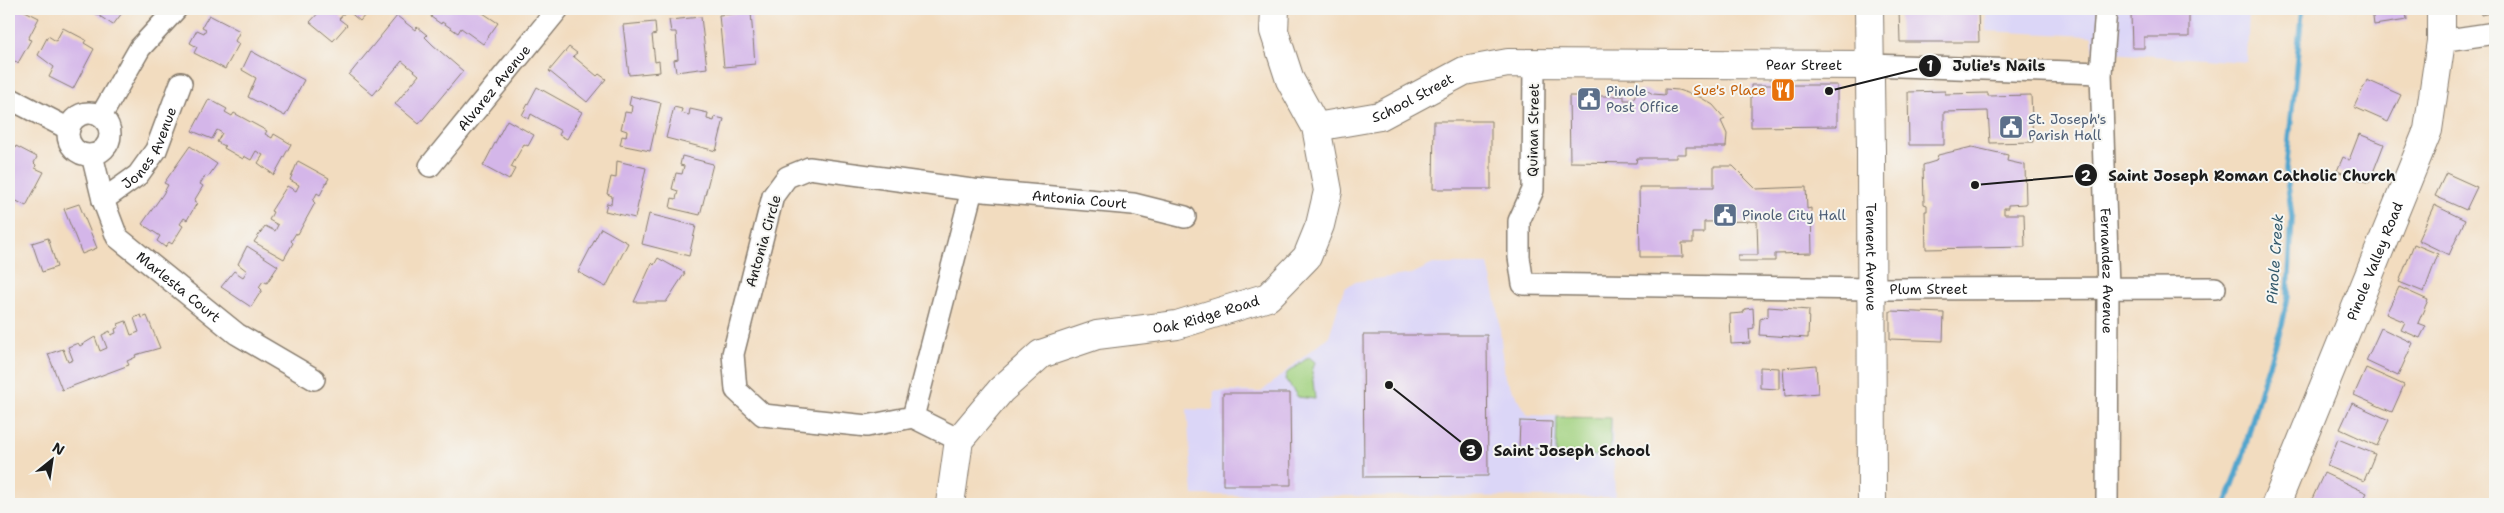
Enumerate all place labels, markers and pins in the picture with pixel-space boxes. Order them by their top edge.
callout: Julie's Nails [1918,51,2056,81]
restaurant icon: Sue's Place [1770,77,1796,103]
place label: Sue's Place [1693,81,1766,99]
place label: Pinole Post Office [1606,82,1679,116]
public building icon: Pinole Post Office [1576,86,1602,112]
place label: St. Joseph's Parish Hall [2028,110,2106,144]
public building icon: St. Joseph's Parish Hall [1998,114,2024,140]
callout: Saint Joseph Roman Catholic Church [2073,160,2406,190]
public building icon: Pinole City Hall [1712,202,1738,228]
place label: Pinole City Hall [1742,206,1846,224]
callout: Saint Joseph School [1459,435,1660,465]

